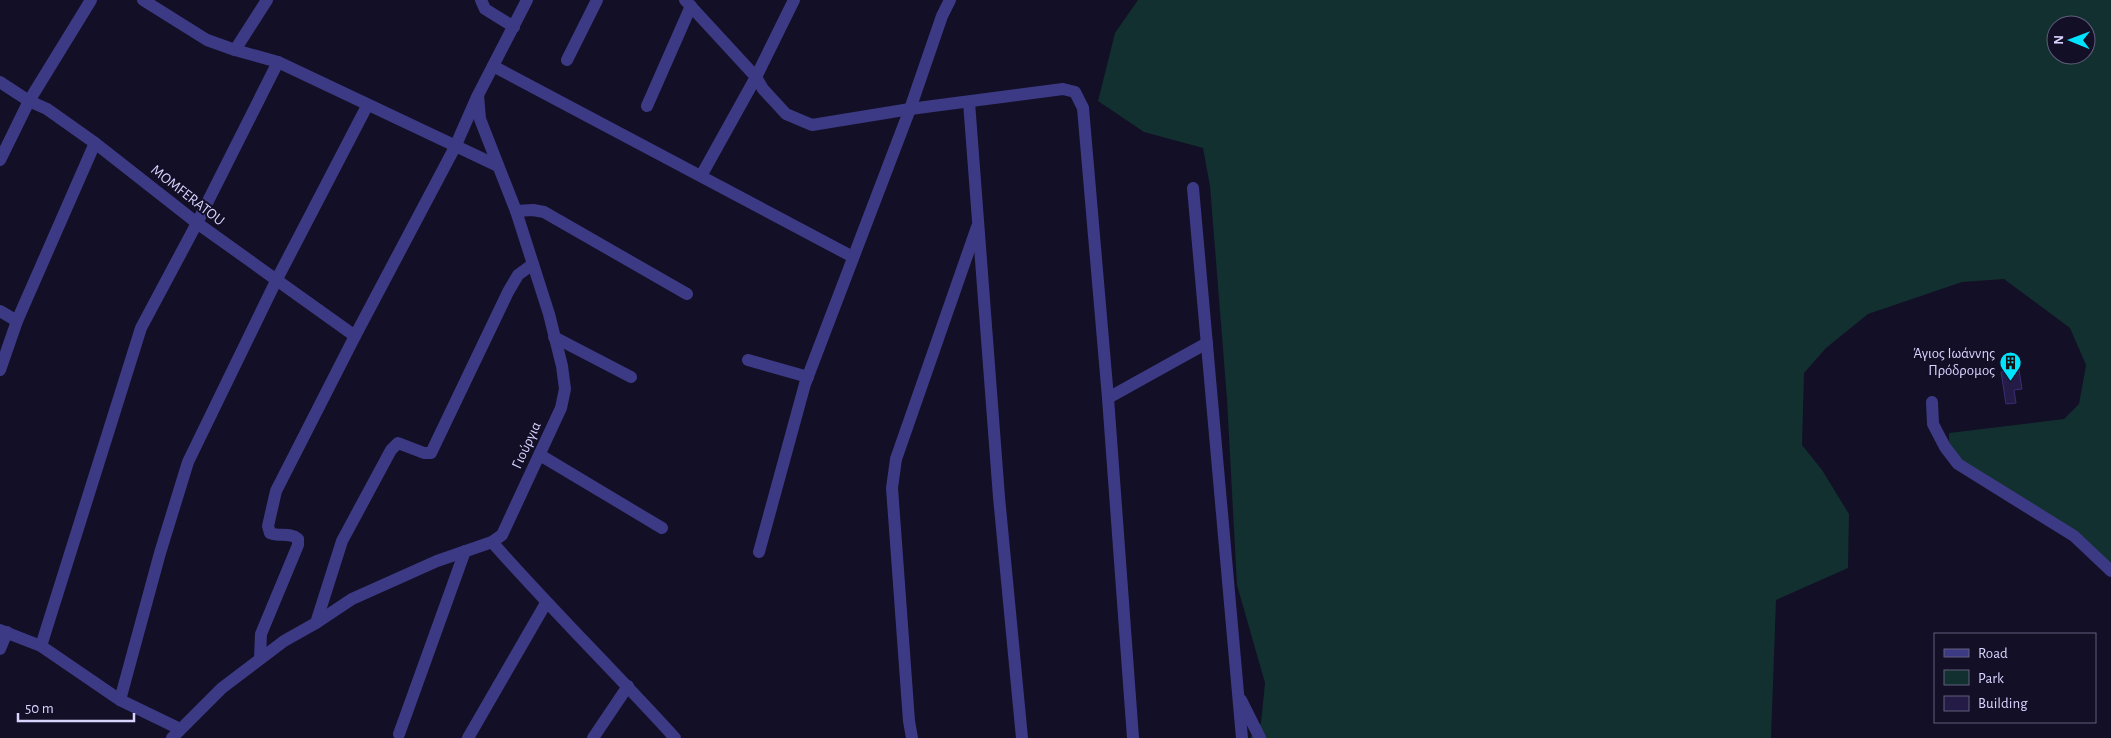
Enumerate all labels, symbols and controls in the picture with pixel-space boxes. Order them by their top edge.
north arrow [2046,15,2096,65]
text: N [2052,35,2066,45]
street label: MOMFERATOU [148,162,227,229]
place label: Άγιος Ιωάννης Πρόδρομος [1913,346,1995,378]
building icon: Άγιος Ιωάννης Πρόδρομος [1999,350,2023,381]
street label: Γιούργια [509,419,544,471]
legend [1934,633,2096,723]
text: Road [1978,646,2008,661]
text: Park [1978,671,2004,686]
scale bar [18,690,134,722]
text: Building [1978,696,2028,711]
text: 50 m [25,701,54,716]

